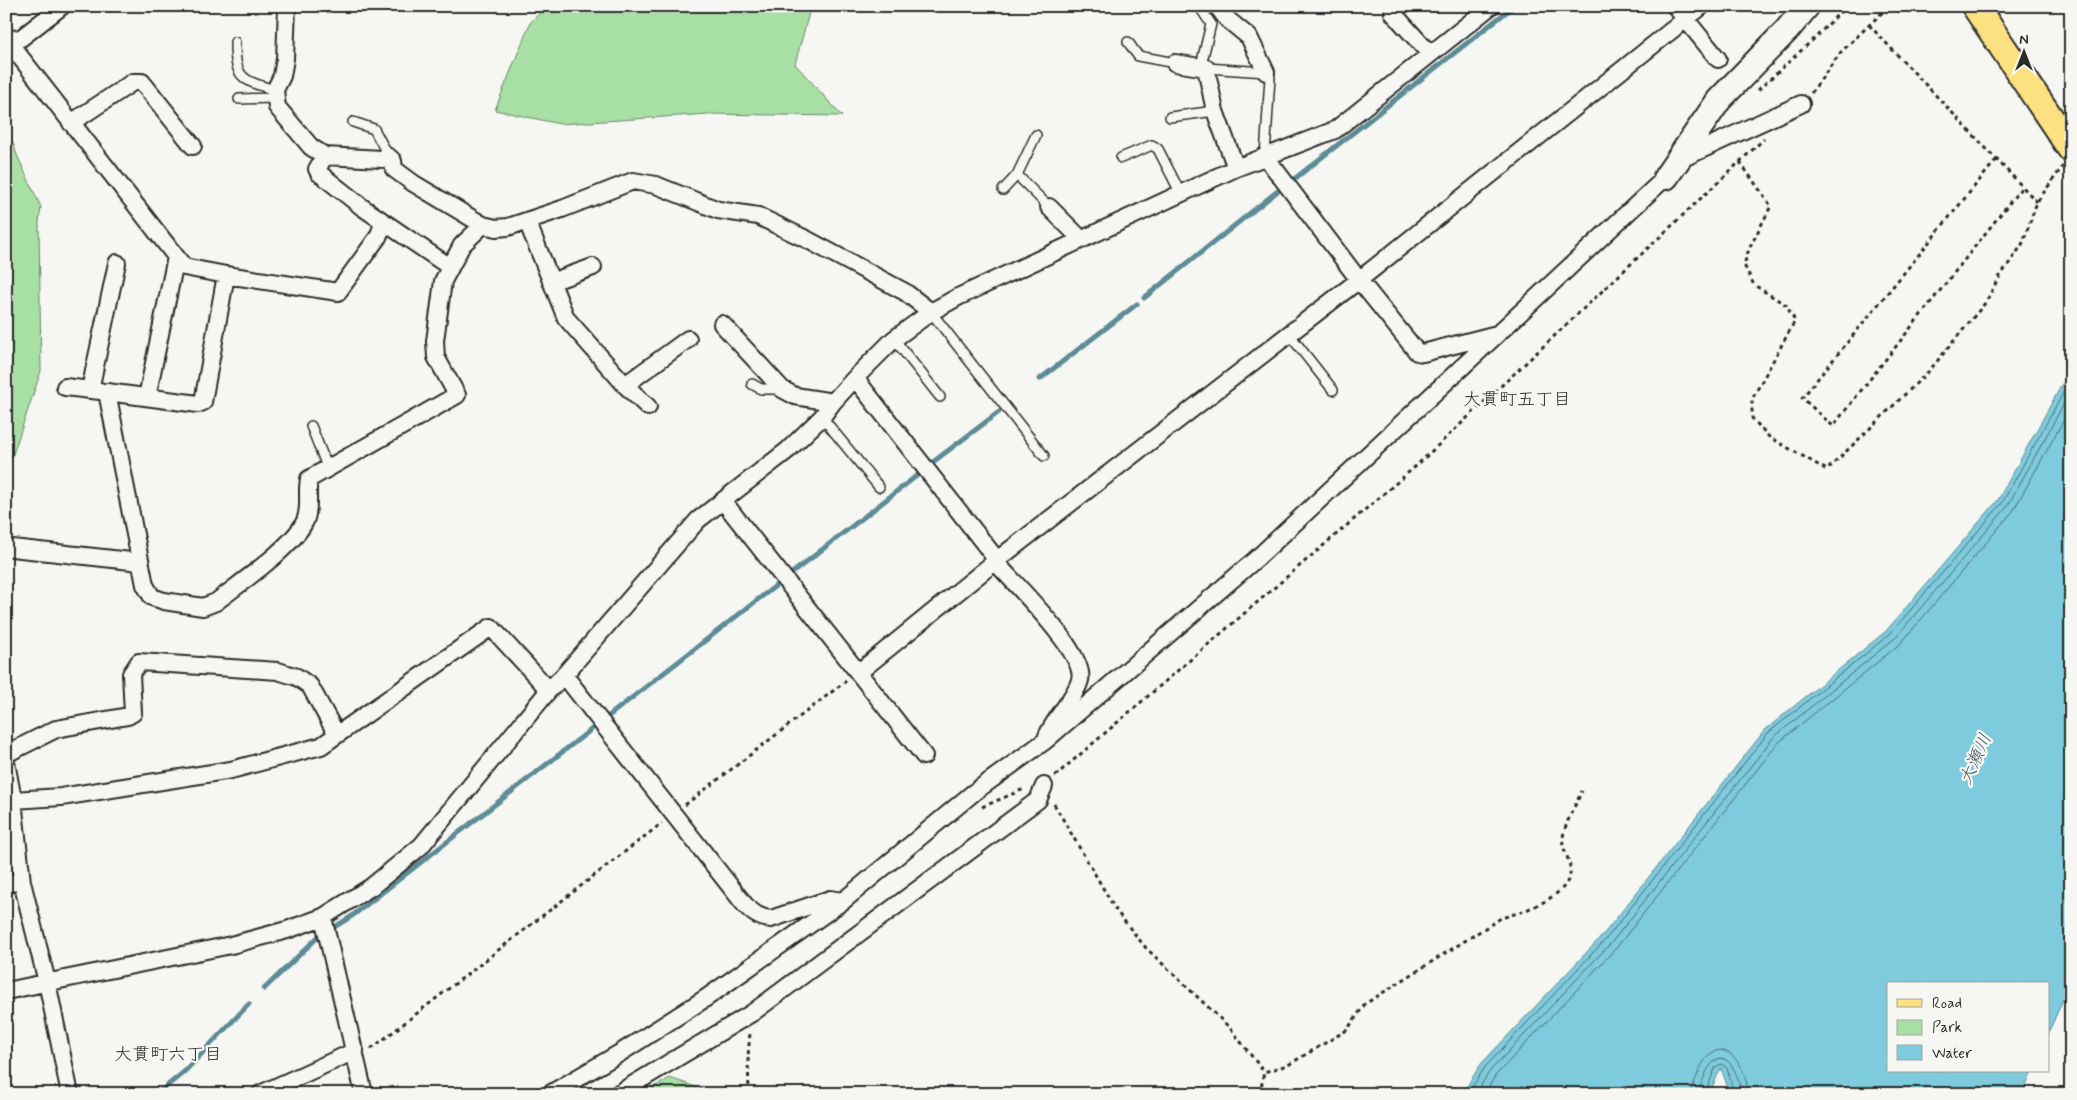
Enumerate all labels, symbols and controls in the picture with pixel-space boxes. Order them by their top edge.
north arrow [2000,28,2050,78]
text: N [2019,31,2029,49]
district label: 大貫町五丁目 [1463,388,1571,412]
water label: 大瀬川 [1954,730,1998,789]
legend [1887,982,2050,1072]
text: Road [1932,994,1962,1014]
text: Park [1932,1018,1962,1038]
district label: 大貫町六丁目 [114,1043,222,1067]
text: Water [1932,1044,1972,1064]

